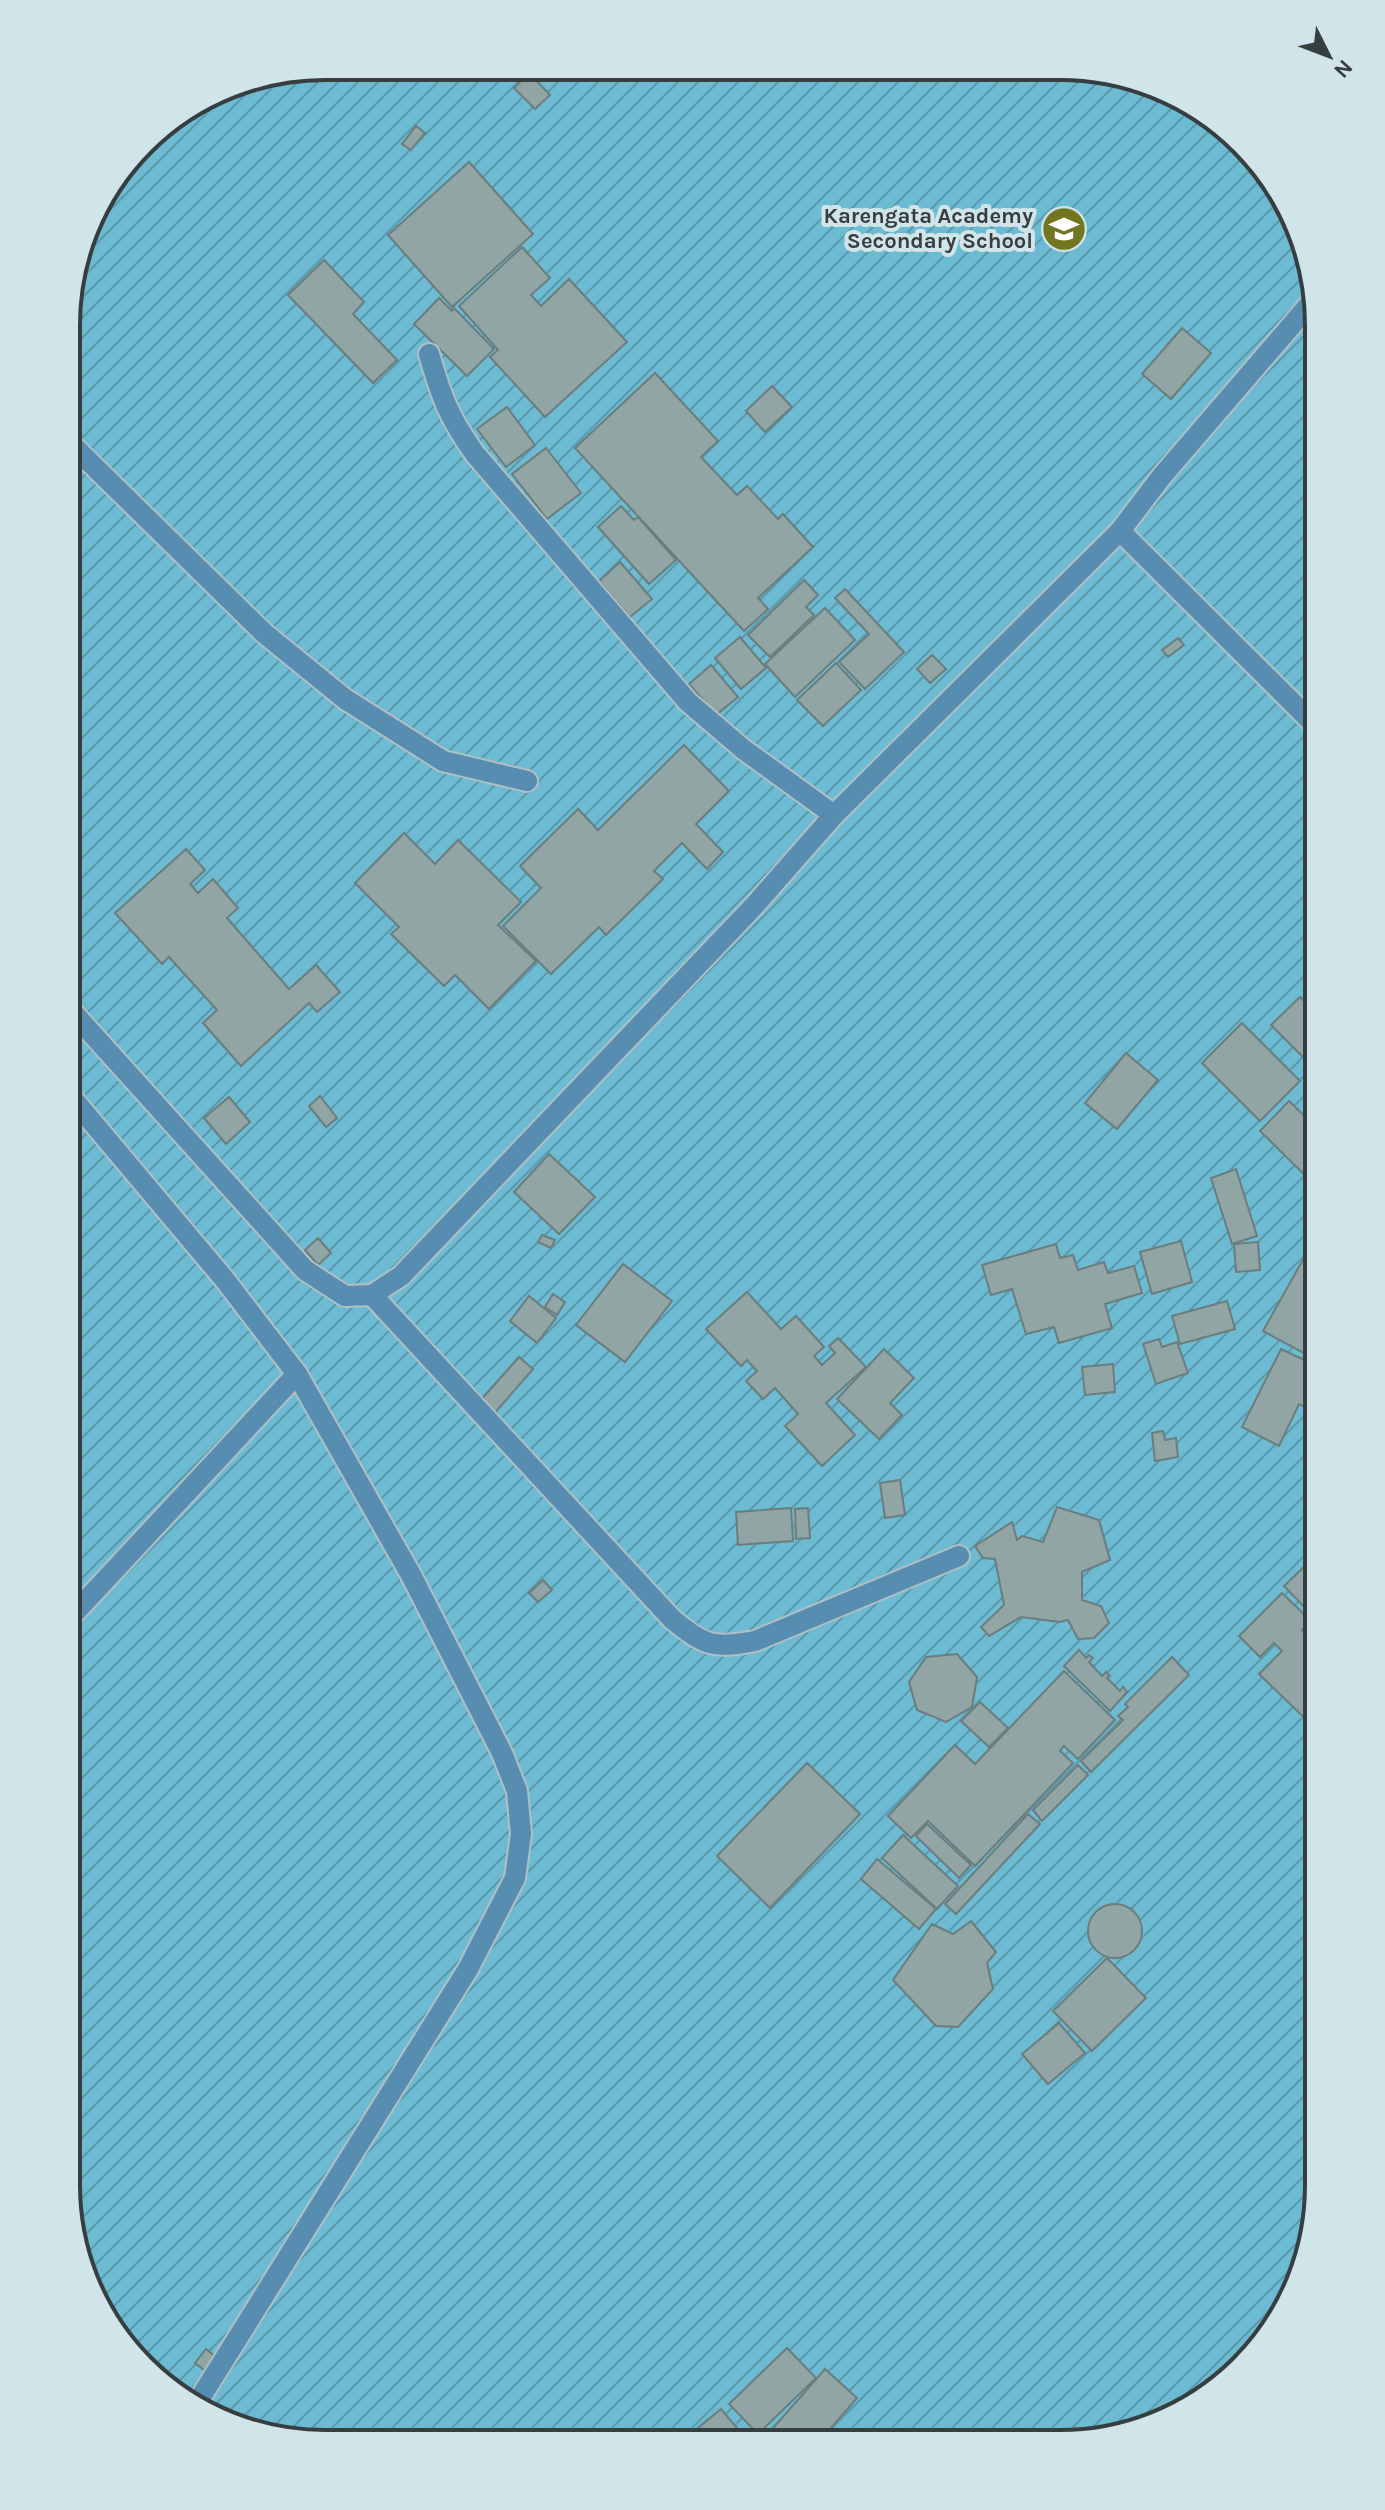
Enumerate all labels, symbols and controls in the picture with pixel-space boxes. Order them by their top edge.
north arrow [1289,16,1369,96]
text: N [1328,54,1358,83]
place label: Karengata Academy Secondary School [824,203,1033,254]
school or university icon: Karengata Academy Secondary School [1040,205,1088,253]

